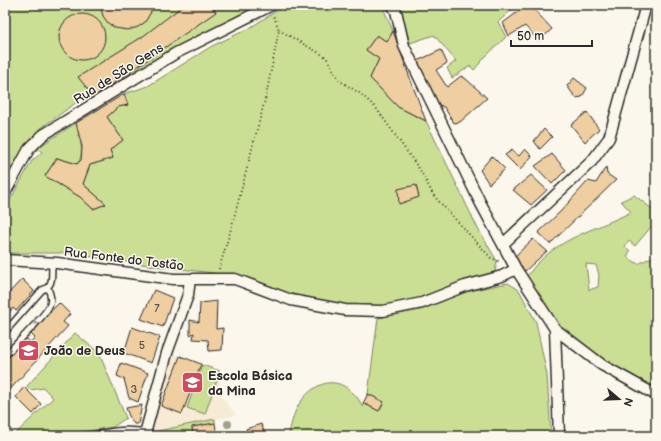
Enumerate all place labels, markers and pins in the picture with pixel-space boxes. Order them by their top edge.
school or university icon: João de Deus [16,337,42,363]
place label: João de Deus [44,343,125,359]
place label: Escola Básica da Mina [208,368,292,399]
school or university icon: Escola Básica da Mina [179,369,205,395]

